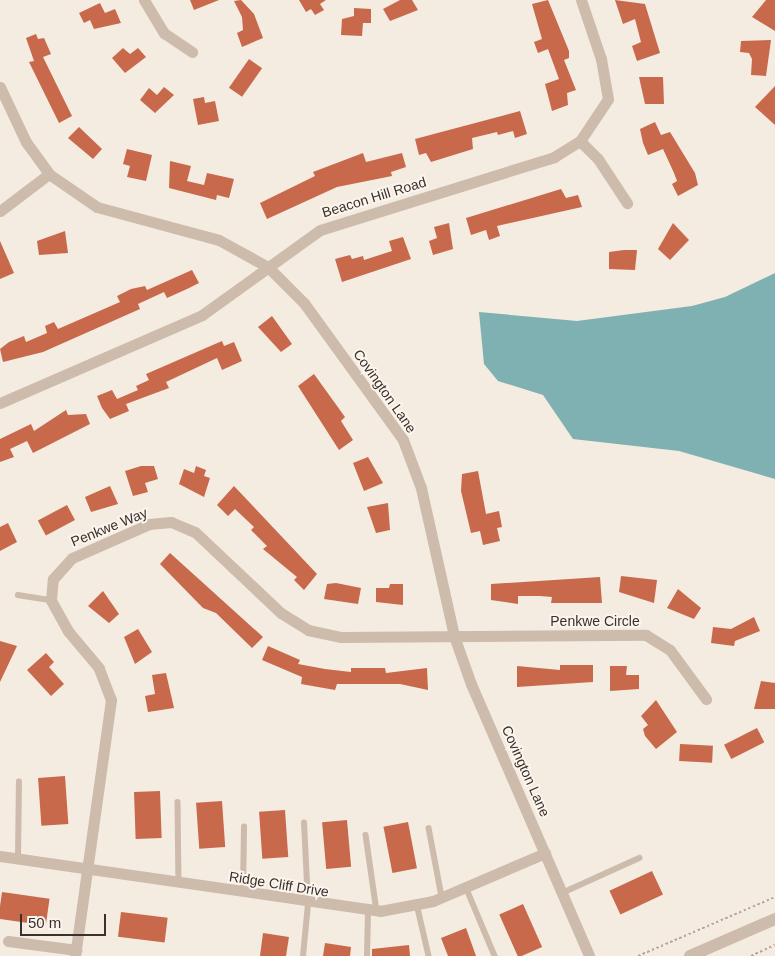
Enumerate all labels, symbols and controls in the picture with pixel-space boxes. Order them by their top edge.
street label: Beacon Hill Road [320,173,428,221]
street label: Covington Lane [350,346,420,436]
street label: Penkwe Way [68,504,150,550]
street label: Penkwe Circle [550,613,640,629]
street label: Covington Lane [498,723,554,819]
street label: Ridge Cliff Drive [228,868,330,900]
scale bar [22,904,109,936]
text: 50 m [28,914,61,931]

